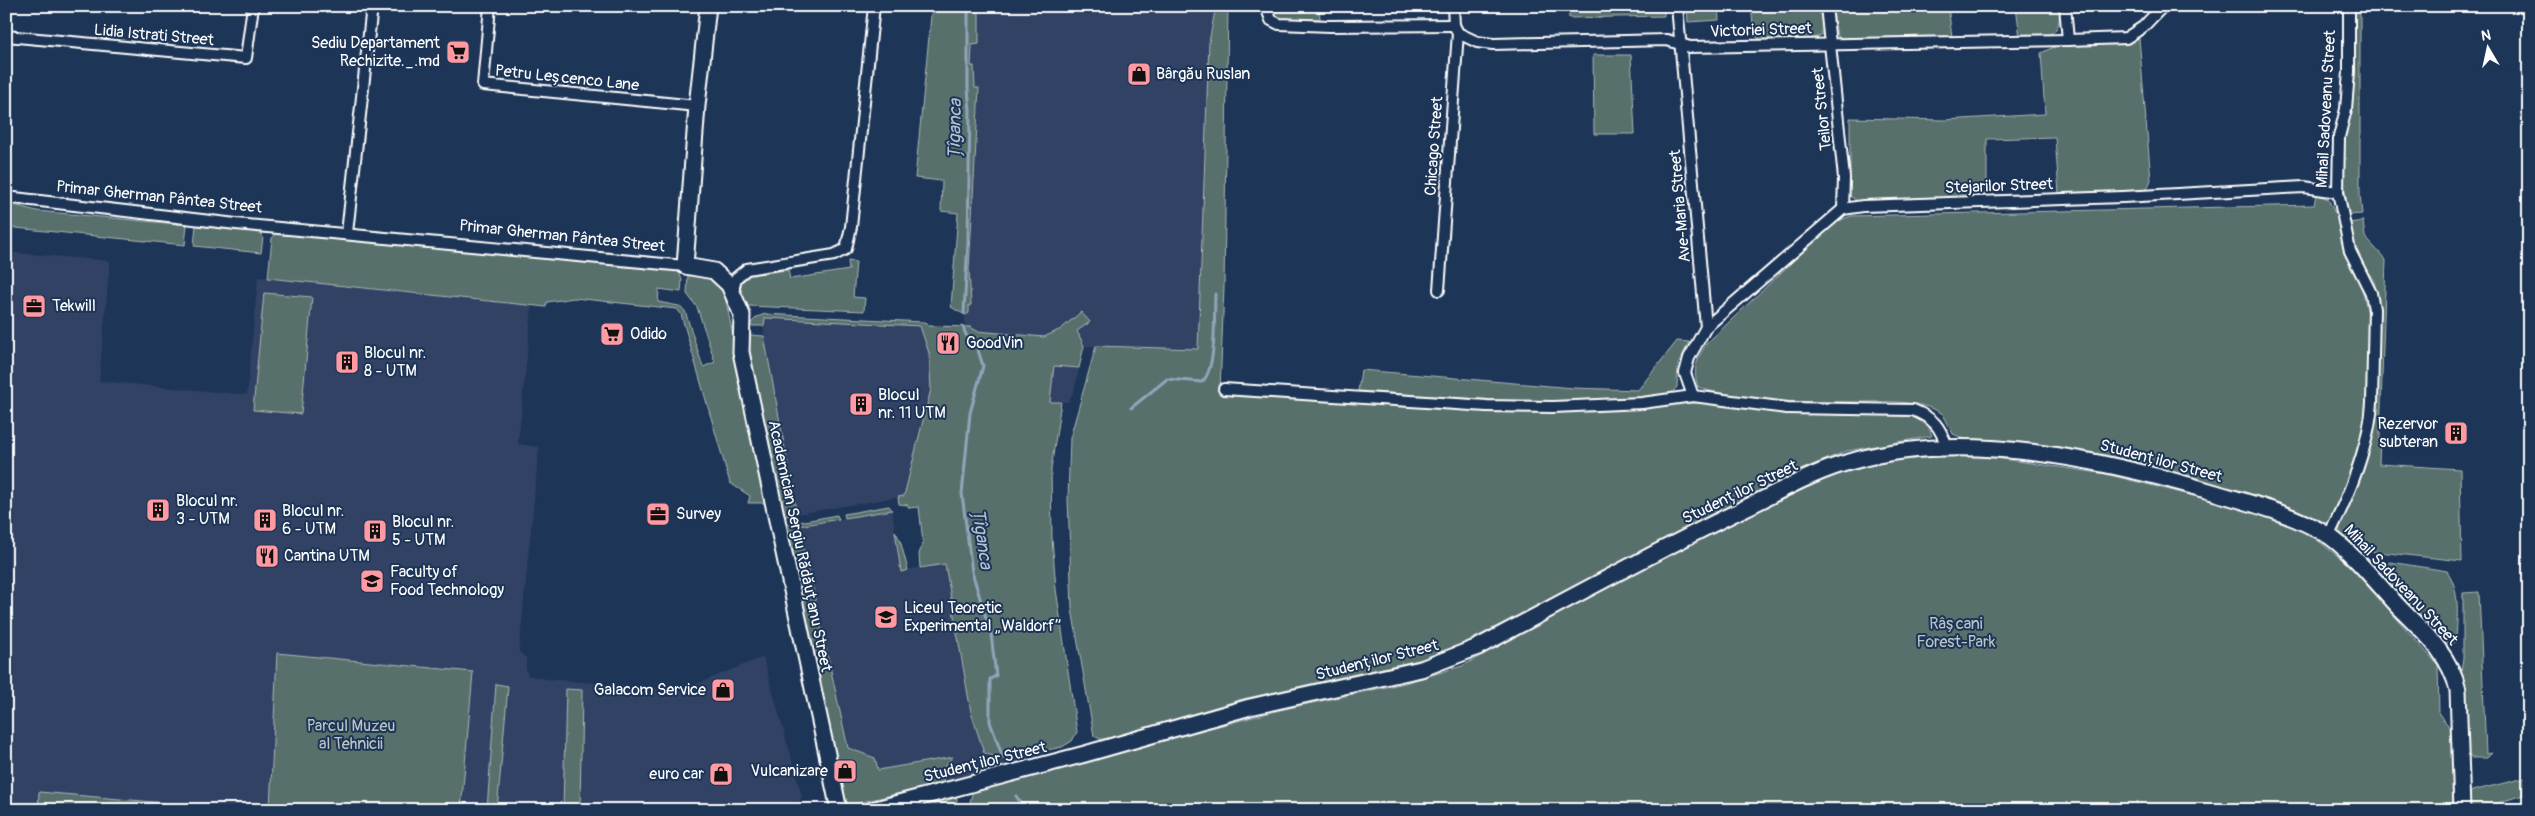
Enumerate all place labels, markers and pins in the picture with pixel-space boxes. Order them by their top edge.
place label: Sediu Departament Rechizite._.md [311,33,441,71]
supermarket icon: Sediu Departament Rechizite._.md [445,39,471,65]
shop icon: Bârgău Ruslan [1126,61,1152,87]
place label: Bârgău Ruslan [1156,64,1250,84]
office icon: Tekwill [21,293,47,319]
place label: Tekwill [52,296,96,316]
supermarket icon: Odido [599,321,625,347]
place label: Odido [630,324,667,344]
restaurant icon: GoodVin [935,330,961,356]
place label: GoodVin [966,333,1023,353]
place label: Blocul nr. 8 - UTM [364,343,426,381]
building icon: Blocul nr. 8 - UTM [334,349,360,375]
place label: Blocul nr. 11 UTM [878,385,946,423]
building icon: Blocul nr. 11 UTM [848,391,874,417]
place label: Rezervor subteran [2377,414,2438,452]
building icon: Rezervor subteran [2443,420,2469,446]
place label: Blocul nr. 3 - UTM [176,491,238,529]
building icon: Blocul nr. 3 - UTM [145,497,171,523]
place label: Blocul nr. 6 - UTM [282,501,344,539]
office icon: Survey [645,501,671,527]
place label: Survey [676,504,721,524]
building icon: Blocul nr. 6 - UTM [252,507,278,533]
place label: Blocul nr. 5 - UTM [392,512,454,550]
building icon: Blocul nr. 5 - UTM [362,518,388,544]
restaurant icon: Cantina UTM [254,543,280,569]
place label: Cantina UTM [284,546,370,566]
place label: Faculty of Food Technology [390,562,504,600]
school or university icon: Faculty of Food Technology [359,568,385,594]
place label: Liceul Teoretic Experimental „Waldorf” [904,598,1062,636]
school or university icon: Liceul Teoretic Experimental „Waldorf” [873,604,899,630]
shop icon: Galacom Service [710,677,736,703]
place label: Galacom Service [594,680,706,700]
shop icon: Vulcanizare [832,758,858,784]
shop icon: euro car [708,761,734,787]
place label: Vulcanizare [751,761,828,781]
place label: euro car [649,764,704,784]

